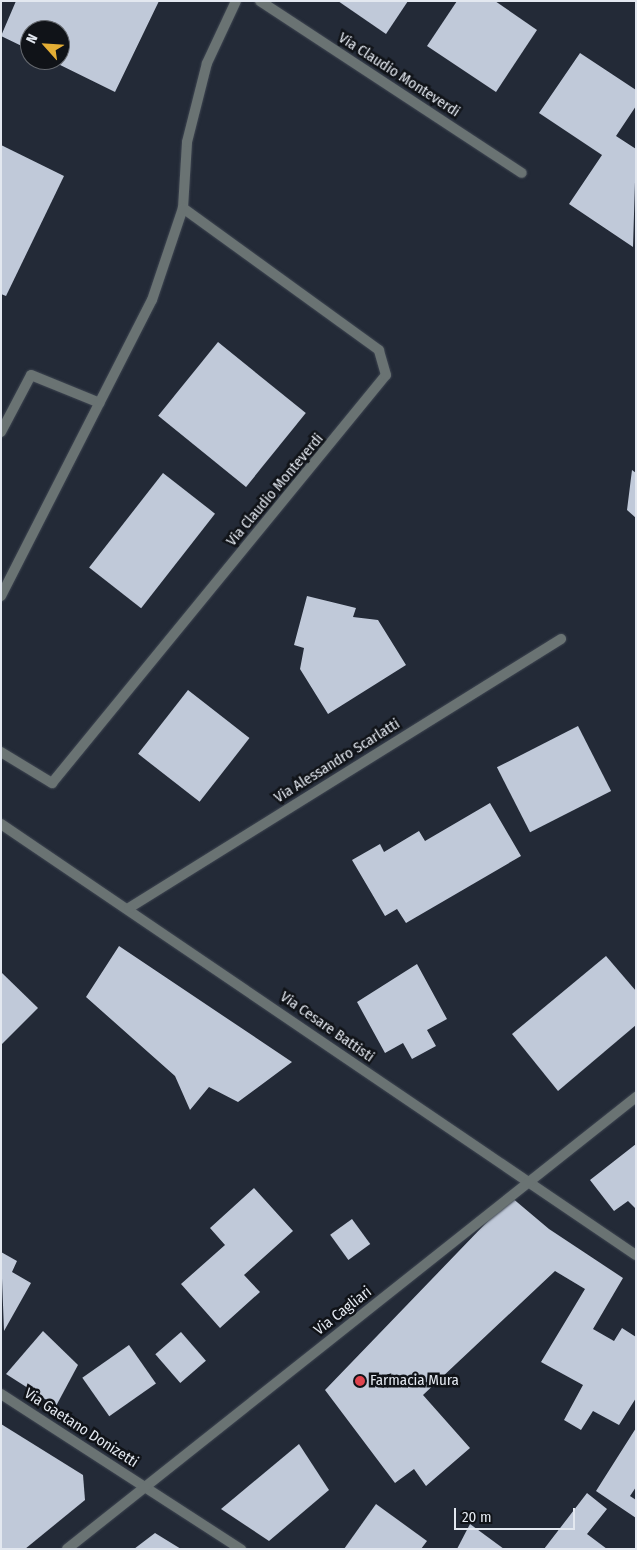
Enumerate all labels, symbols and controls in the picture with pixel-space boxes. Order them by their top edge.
north arrow [20,20,70,70]
street label: Via Claudio Monteverdi [335,29,463,121]
text: N [22,31,41,46]
street label: Via Claudio Monteverdi [223,430,327,550]
street label: Via Alessandro Scarlatti [271,715,403,807]
street label: Via Cesare Battisti [277,988,377,1066]
street label: Via Cagliari [311,1283,375,1339]
place label: Farmacia Mura [370,1372,459,1390]
marker: Farmacia Mura [354,1375,366,1387]
street label: Via Gaetano Donizetti [21,1384,141,1472]
scale bar [457,1498,578,1530]
text: 20 m [462,1508,492,1526]

